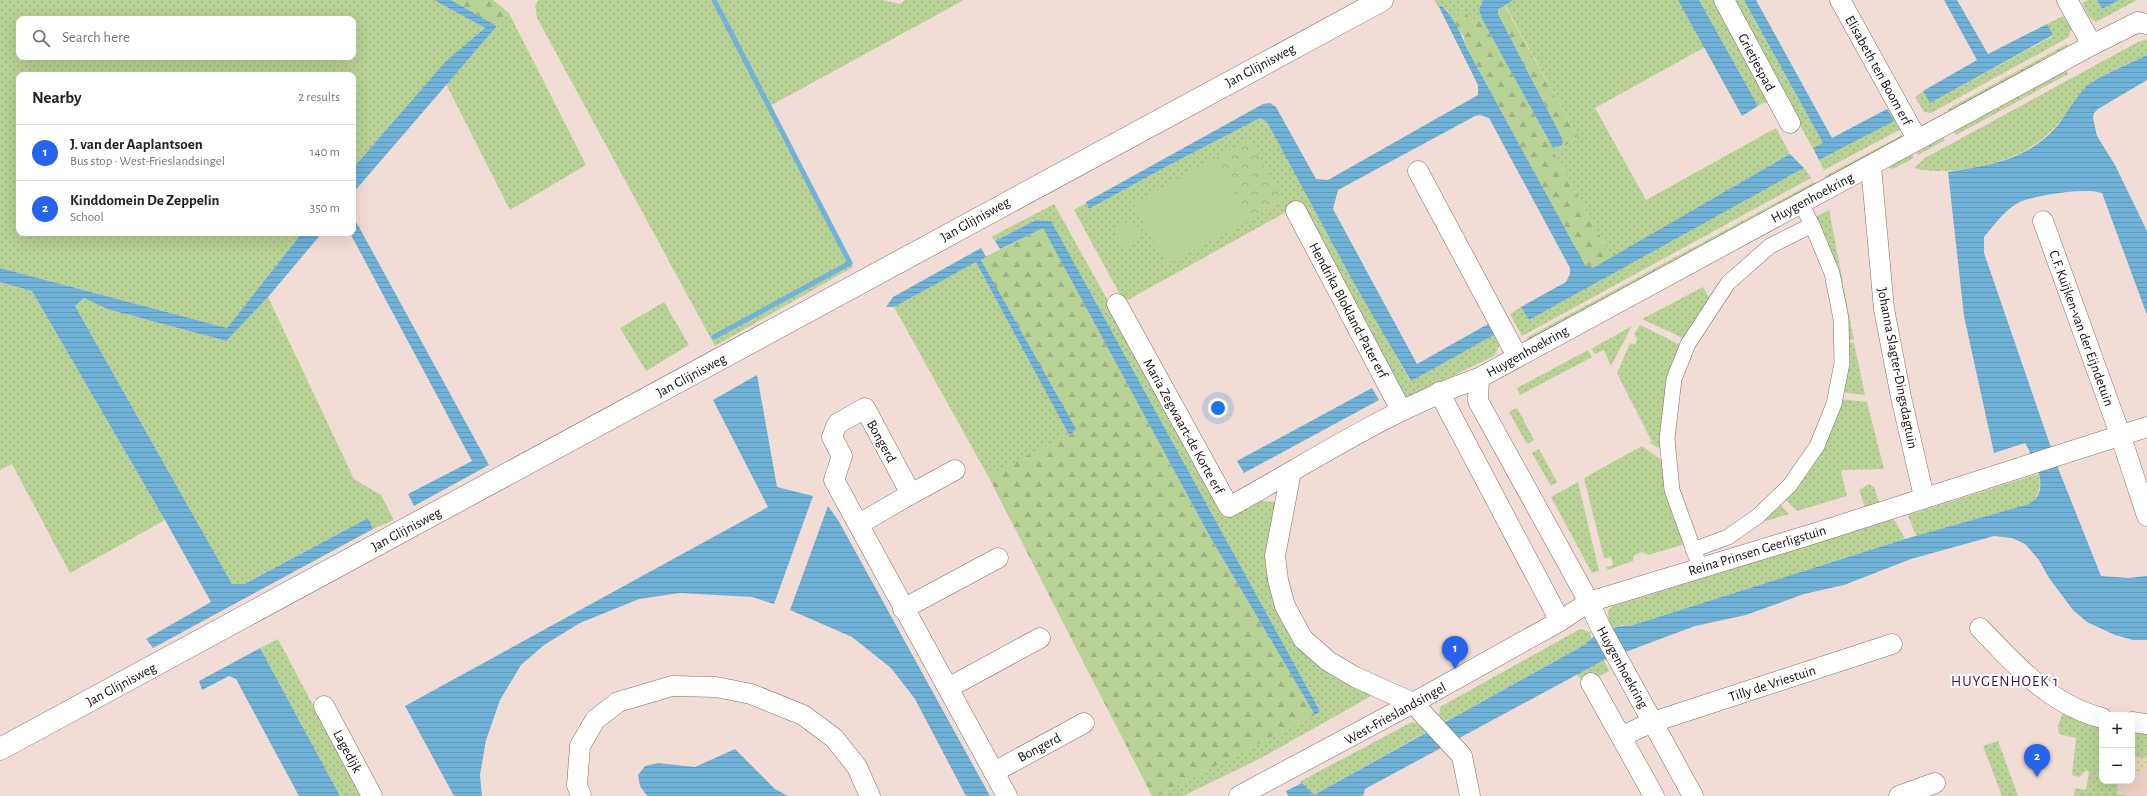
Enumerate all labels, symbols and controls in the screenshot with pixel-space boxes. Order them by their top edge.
street label: Elisabeth ten Boom erf [1842,13,1914,128]
search box [16,16,356,60]
icon: search [30,27,52,49]
text: Search here [62,30,130,45]
street label: Grietjespad [1735,31,1777,94]
street label: Jan Glijnisweg [1223,42,1298,90]
text: Nearby [32,89,82,106]
text: 2 results [298,91,340,104]
text: J. van der Aaplantsoen [70,137,203,152]
text: 1 [43,146,47,159]
text: 140 m [310,146,340,159]
text: Bus stop · West-Frieslandsingel [70,155,225,168]
street label: Huygenhoekring [1769,170,1856,226]
text: Kinddomein De Zeppelin [70,193,220,208]
street label: Jan Glijnisweg [938,195,1013,245]
text: 2 [42,202,48,215]
text: 350 m [310,202,340,215]
text: School [70,211,104,224]
street label: Hendrika Blokland-Pater erf [1306,240,1390,381]
street label: C.F. Kuijken-van der Eijndetuin [2046,248,2116,408]
street label: Johanna Slagter-Dingsdagtuin [1875,286,1920,450]
street label: Huygenhoekring [1484,323,1571,380]
street label: Jan Glijnisweg [654,352,729,400]
street label: Maria Zegwaart-de Korte erf [1140,357,1226,497]
your location [1208,398,1228,418]
street label: Bongerd [864,418,898,465]
street label: Jan Glijnisweg [369,506,444,554]
street label: Reina Prinsen Geerligstuin [1687,523,1828,579]
street label: Huygenhoekring [1594,624,1651,711]
pin: 1 [1442,636,1468,669]
street label: Jan Glijnisweg [84,661,159,709]
street label: Tilly de Vriestuin [1727,663,1817,705]
district label: HUYGENHOEK 1 [1951,674,2059,689]
street label: West-Frieslandsingel [1342,680,1449,748]
map controls [2099,712,2135,784]
button: + [2099,712,2135,748]
street label: Lagedijk [330,728,364,776]
street label: Bongerd [1016,731,1063,765]
pin: 2 [2024,744,2050,777]
button: − [2099,748,2135,784]

